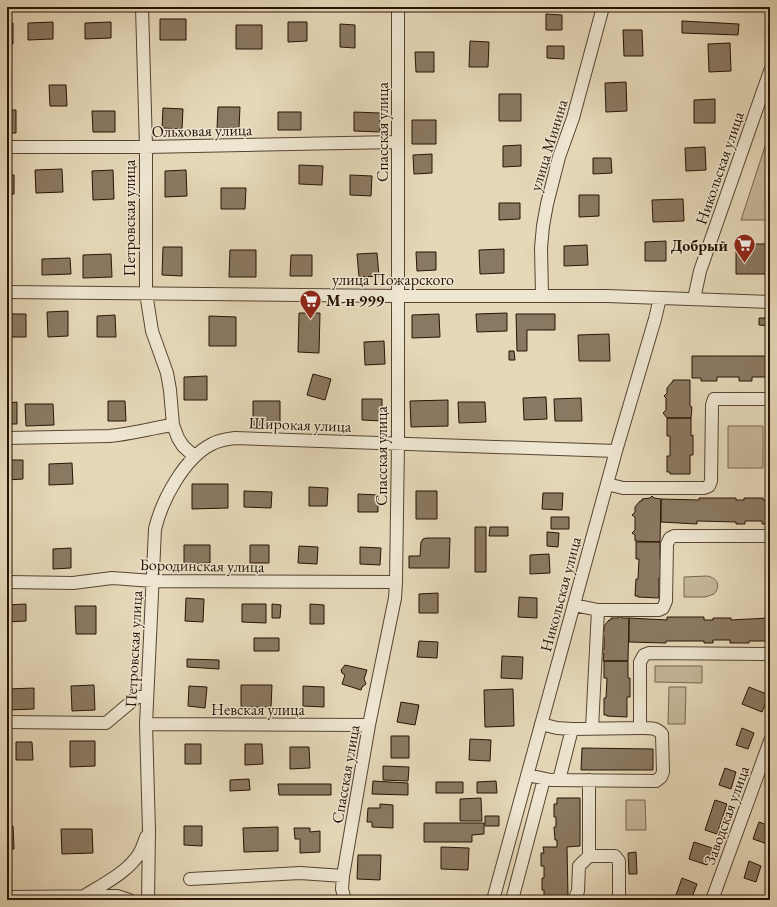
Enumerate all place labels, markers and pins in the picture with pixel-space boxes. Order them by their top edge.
supermarket icon: Добрый [731,232,757,265]
place label: Добрый [671,235,729,256]
supermarket icon: М-н 999 [297,287,323,320]
place label: М-н 999 [326,290,385,311]

